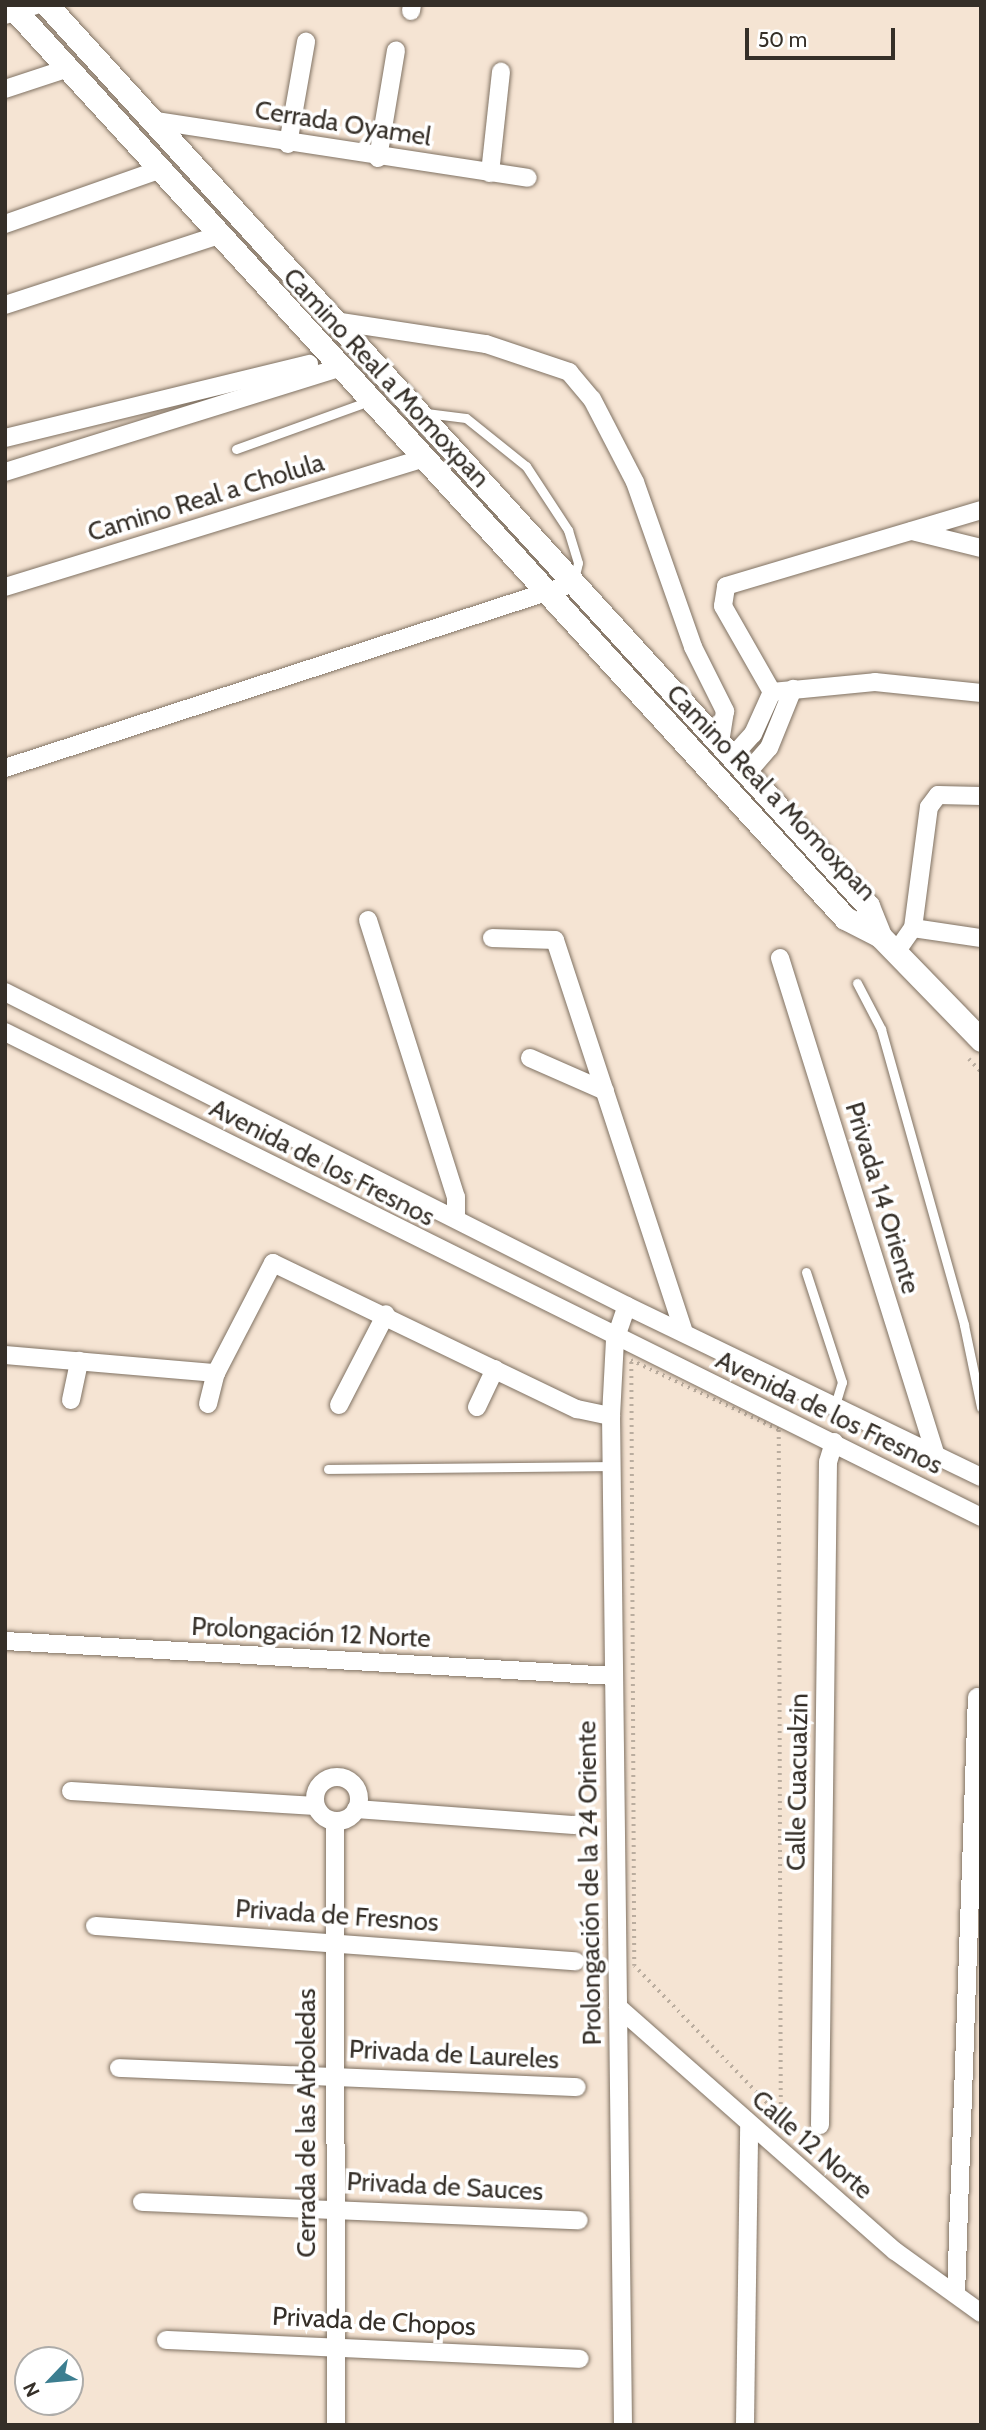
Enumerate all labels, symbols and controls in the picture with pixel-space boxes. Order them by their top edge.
scale bar [748,14,898,58]
text: 50 m [758,27,807,52]
street label: Cerrada Oyamel [253,95,433,153]
street label: Camino Real a Momoxpan [276,262,496,494]
street label: Camino Real a Cholula [84,447,328,549]
street label: Camino Real a Momoxpan [660,678,882,908]
street label: Avenida de los Fresnos [204,1093,440,1233]
street label: Privada 14 Oriente [838,1098,926,1298]
street label: Avenida de los Fresnos [711,1345,947,1481]
street label: Prolongación 12 Norte [191,1611,431,1655]
street label: Calle Cuacualzin [781,1693,815,1871]
street label: Prolongación de la 24 Oriente [572,1720,608,2046]
street label: Privada de Fresnos [234,1893,440,1939]
street label: Cerrada de las Arboledas [291,1988,323,2258]
street label: Privada de Laureles [348,2034,560,2076]
street label: Calle 12 Norte [745,2084,879,2206]
street label: Privada de Sauces [346,2166,544,2208]
street label: Privada de Chopos [271,2301,477,2343]
north arrow [14,2346,84,2416]
text: N [18,2378,45,2401]

